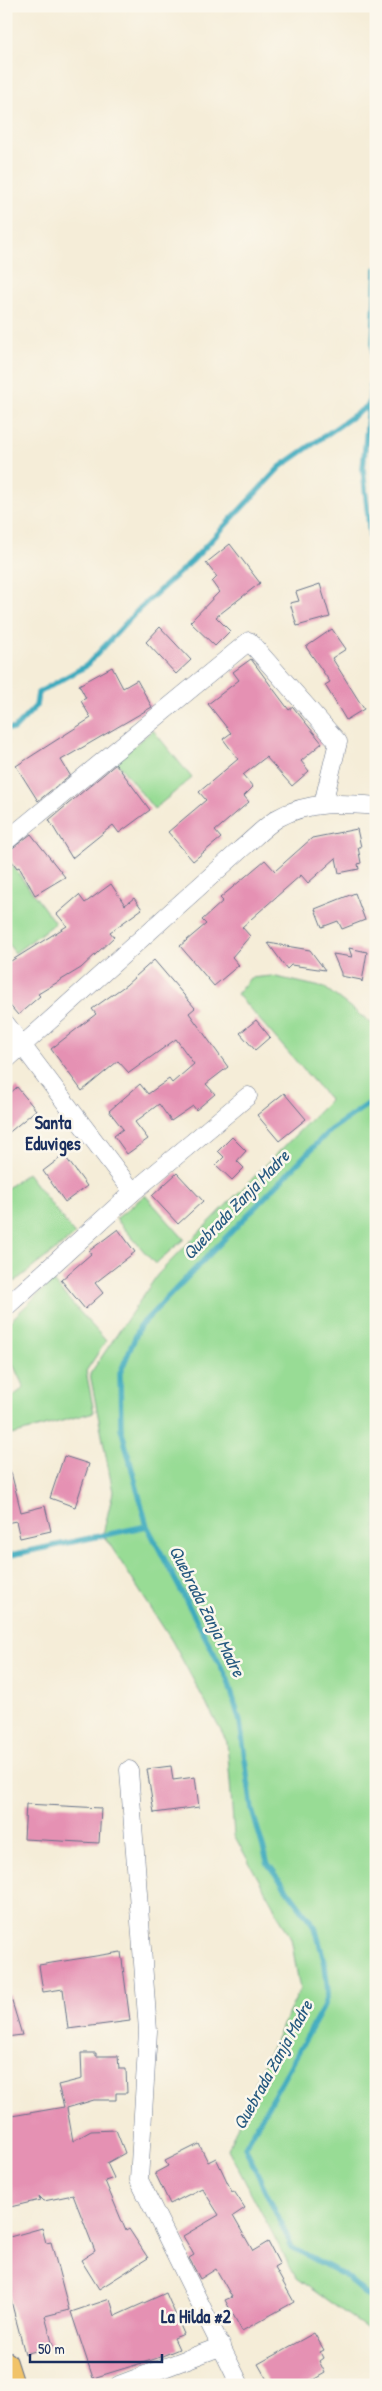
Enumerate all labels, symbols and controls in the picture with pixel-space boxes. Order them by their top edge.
district label: Santa Eduviges [25,1110,81,1157]
water label: Quebrada Zanja Madre [176,1143,295,1265]
water label: Quebrada Zanja Madre [164,1541,252,1682]
water label: Quebrada Zanja Madre [227,1995,319,2134]
district label: La Hilda #2 [161,2304,232,2329]
scale bar [30,2331,162,2363]
text: 50 m [38,2338,65,2359]

